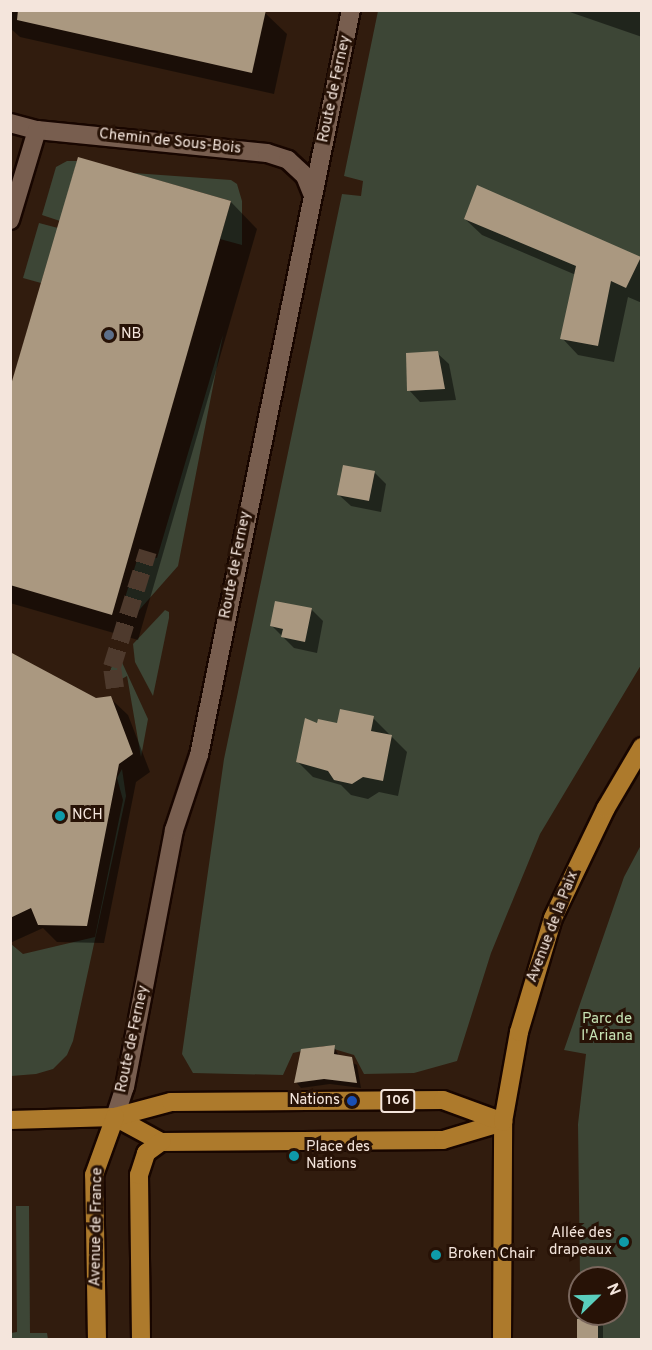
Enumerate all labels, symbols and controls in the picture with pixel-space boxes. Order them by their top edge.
street label: Route de Ferney [315,34,355,144]
street label: Chemin de Sous-Bois [98,126,242,158]
place label: NB [121,326,141,344]
marker: NB [102,328,116,342]
street label: Route de Ferney [217,510,255,620]
place label: NCH [72,807,103,825]
marker: NCH [53,809,67,823]
street label: Avenue de la Paix [524,869,582,985]
street label: Route de Ferney [113,984,153,1094]
park label: Parc de l'Ariana [581,1010,633,1045]
road number: 106 [380,1090,416,1112]
place label: Nations [289,1092,340,1110]
marker: Nations [345,1094,359,1108]
place label: Place des Nations [306,1138,370,1173]
marker: Place des Nations [287,1149,301,1163]
street label: Avenue de France [87,1167,107,1287]
place label: Allée des drapeaux [549,1224,612,1259]
marker: Allée des drapeaux [617,1235,631,1249]
place label: Broken Chair [448,1246,535,1264]
marker: Broken Chair [429,1248,443,1262]
north arrow [568,1266,628,1326]
text: N [601,1281,624,1299]

